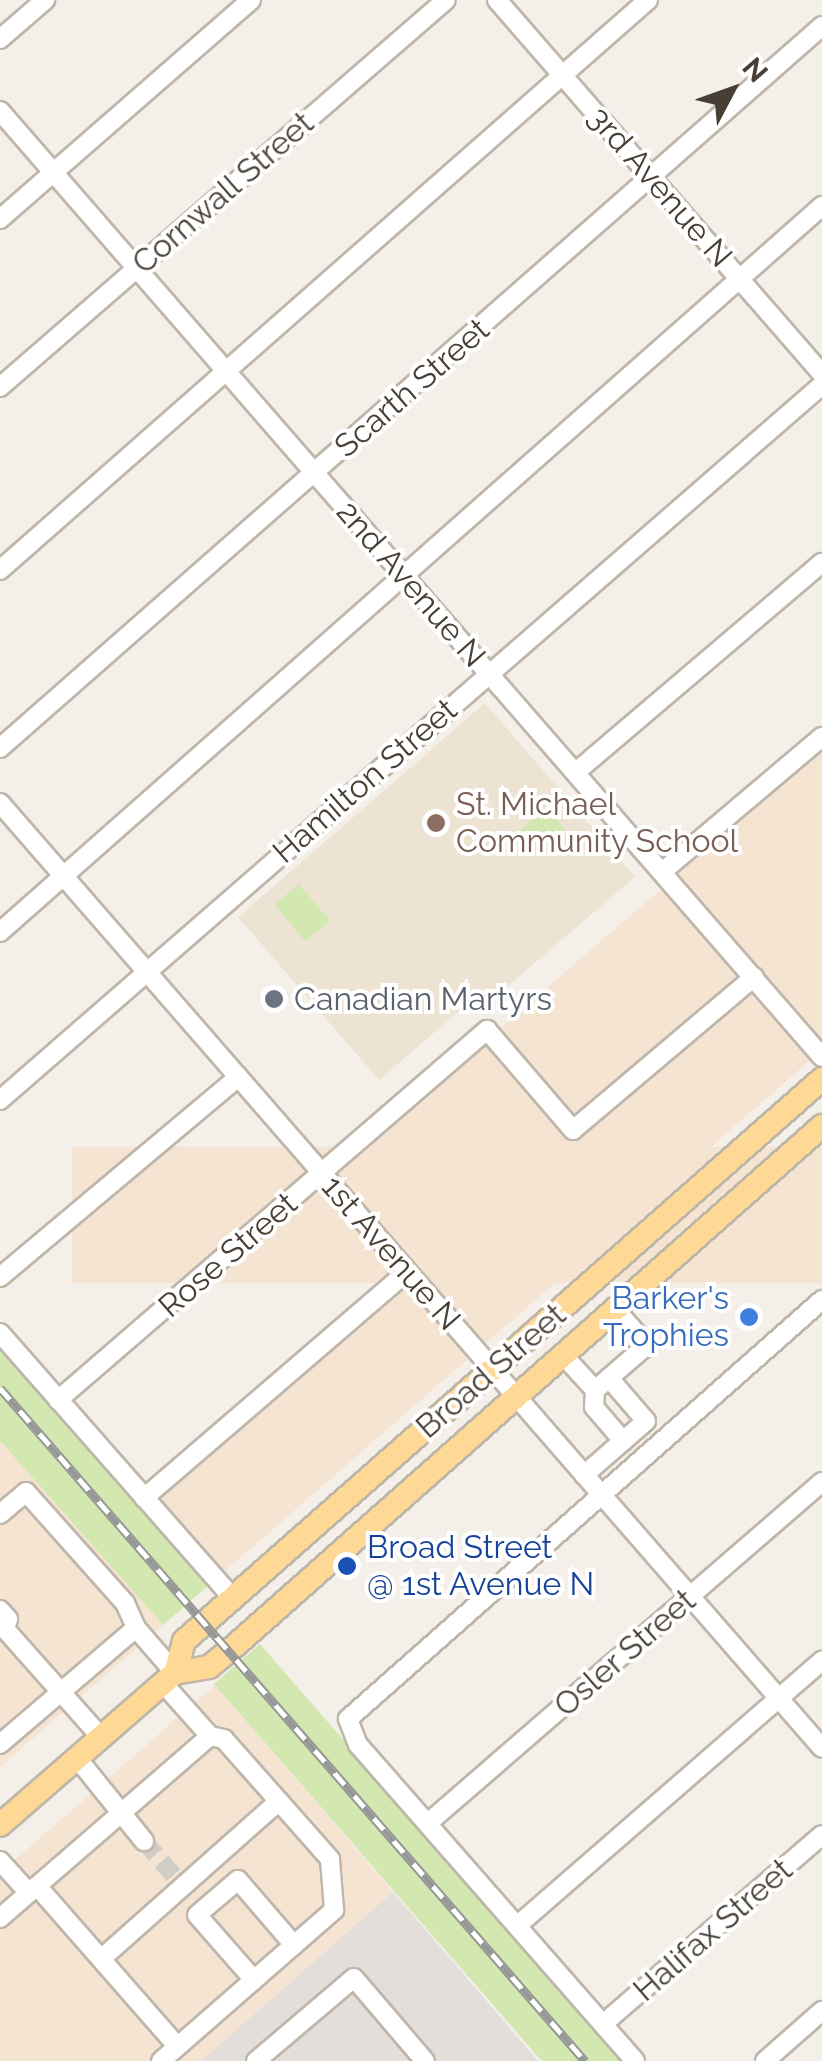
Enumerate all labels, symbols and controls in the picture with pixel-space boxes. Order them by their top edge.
north arrow [682,40,782,140]
text: N [736,51,774,89]
street label: 3rd Avenue N [580,99,740,275]
street label: Cornwall Street [124,104,322,282]
street label: Scarth Street [327,311,497,465]
street label: 2nd Avenue N [328,493,494,675]
street label: Hamilton Street [265,691,465,871]
place label: St. Michael Community School [456,786,739,861]
marker: St. Michael Community School [425,812,447,834]
place label: Canadian Martyrs [294,980,552,1018]
marker: Canadian Martyrs [263,988,285,1010]
street label: 1st Avenue N [313,1168,469,1338]
street label: Rose Street [151,1185,305,1325]
place label: Barker's Trophies [603,1280,729,1355]
street label: Broad Street [408,1296,574,1446]
marker: Barker's Trophies [738,1306,760,1328]
place label: Broad Street @ 1st Avenue N [367,1529,595,1604]
marker: Broad Street @ 1st Avenue N [336,1555,358,1577]
street label: Osler Street [546,1581,704,1725]
street label: Halifax Street [626,1851,800,2009]

